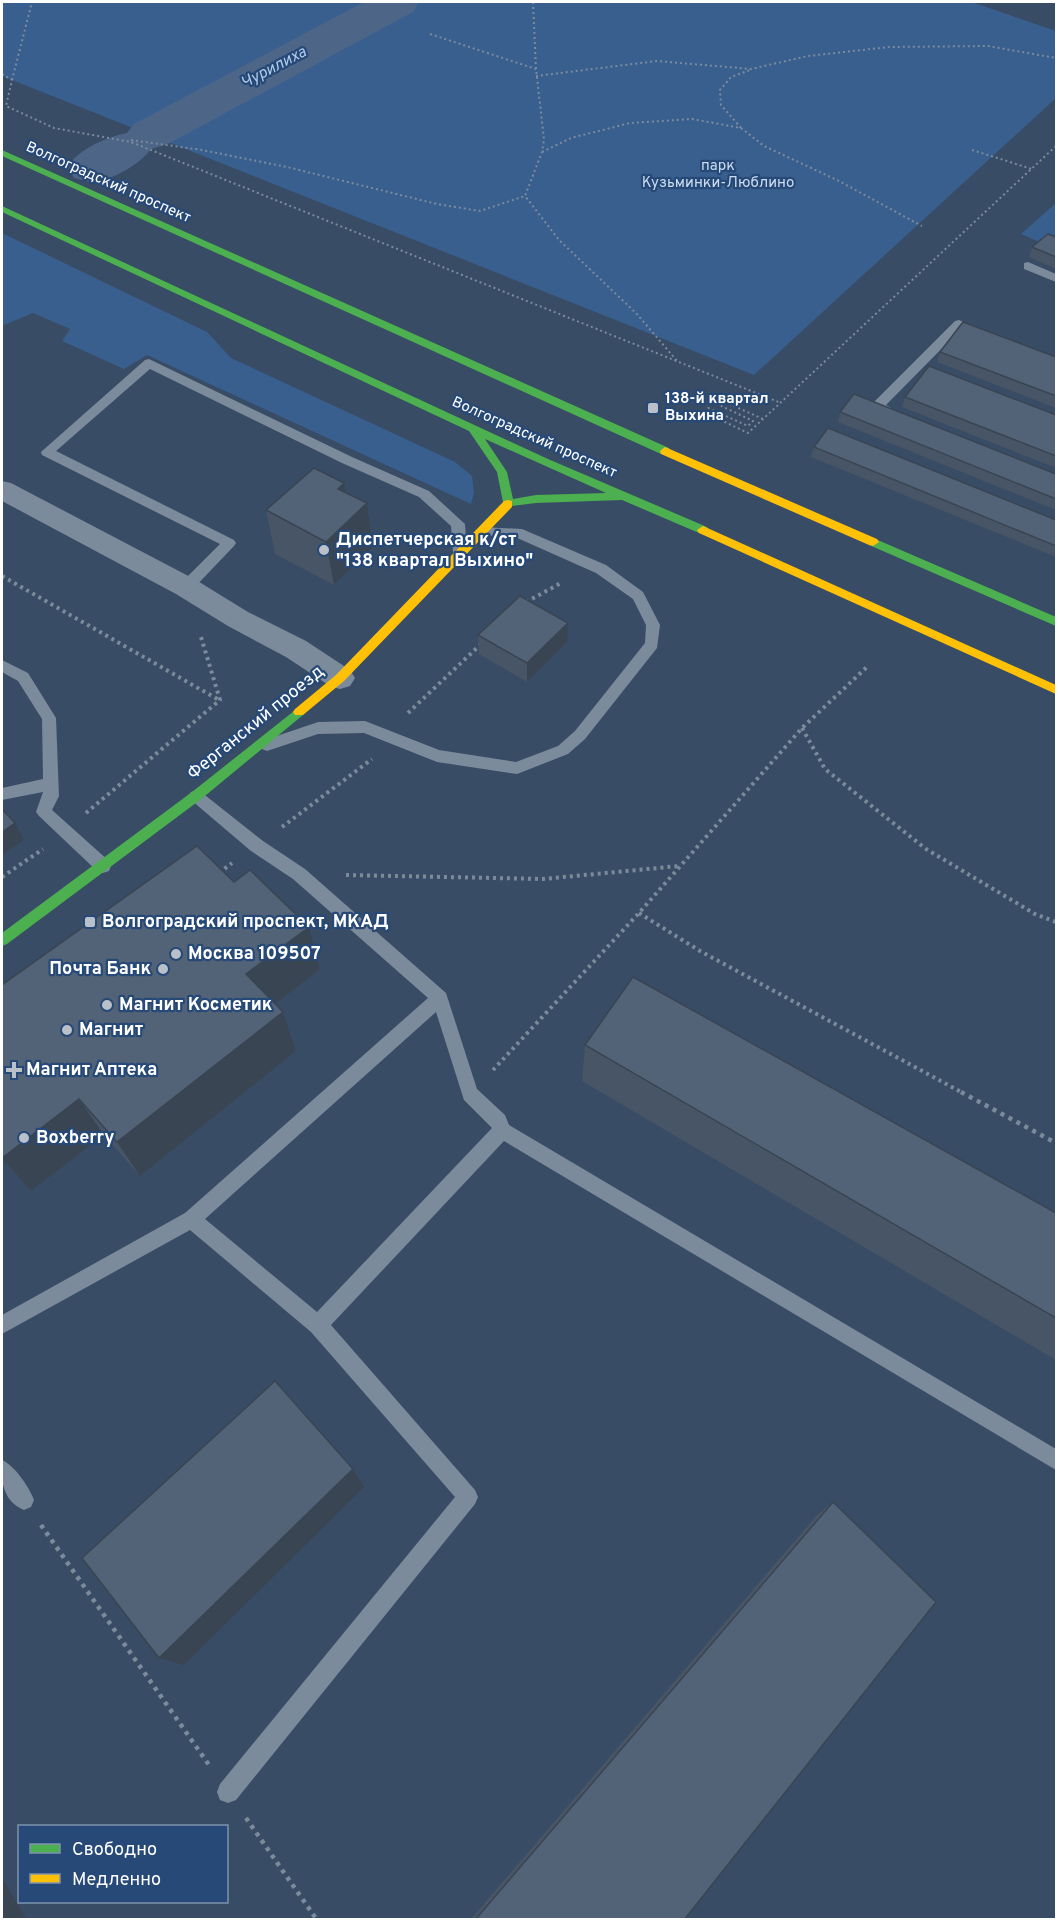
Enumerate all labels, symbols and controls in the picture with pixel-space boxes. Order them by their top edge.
water label: Чурилиха [238,42,311,94]
street label: Волгоградский проспект [23,138,194,228]
park label: парк Кузьминки-Люблино [642,157,794,193]
place label: 138-й квартал Выхина [665,390,769,426]
street label: Волгоградский проспект [449,393,620,483]
marker: 138-й квартал Выхина [646,401,660,415]
place label: Диспетчерская к/ст "138 квартал Выхино" [336,529,533,573]
marker: Диспетчерская к/ст "138 квартал Выхино" [317,543,331,557]
street label: Ферганский проезд [183,661,329,785]
place label: Волгоградский проспект, МКАД [102,911,389,934]
marker: Волгоградский проспект, МКАД [83,915,97,929]
place label: Москва 109507 [188,943,321,966]
marker: Москва 109507 [169,947,183,961]
place label: Почта Банк [49,958,151,981]
marker: Почта Банк [156,962,170,976]
place label: Магнит Косметик [119,994,273,1017]
marker: Магнит Косметик [100,998,114,1012]
place label: Магнит [79,1019,144,1042]
marker: Магнит [60,1023,74,1037]
place label: Магнит Аптека [26,1059,157,1082]
marker: Магнит Аптека [7,1063,21,1077]
place label: Boxberry [36,1127,114,1150]
marker: Boxberry [17,1131,31,1145]
legend [18,1825,228,1903]
text: Свободно [72,1839,157,1862]
text: Медленно [72,1869,161,1892]

